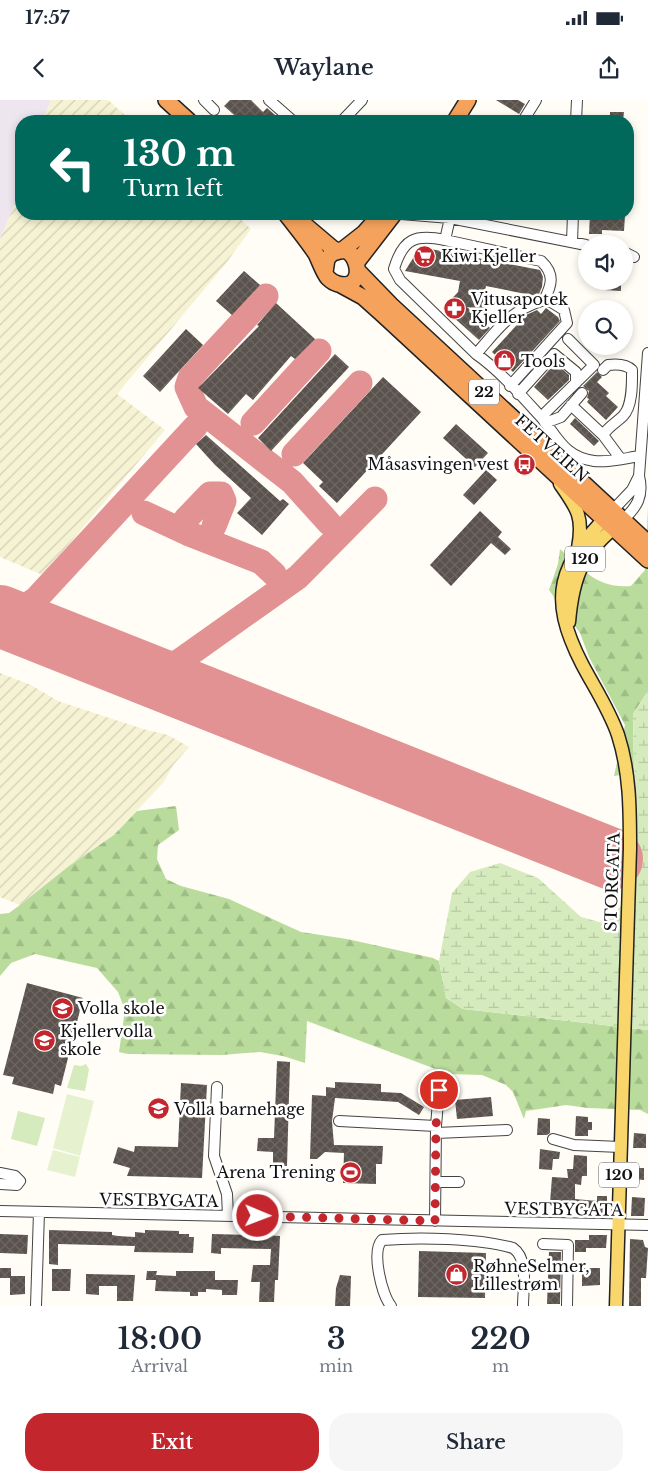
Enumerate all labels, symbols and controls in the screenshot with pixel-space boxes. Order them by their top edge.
text: 17:57 [25,6,70,29]
icon: back [25,54,53,82]
text: Waylane [274,54,374,81]
icon: share [595,54,623,82]
text: 130 m [123,132,235,175]
icon: left [40,135,105,200]
text: Turn left [123,175,223,202]
map controls [578,235,633,355]
button: sound [578,235,633,290]
supermarket icon: Kiwi Kjeller [413,244,437,268]
place label: Kiwi Kjeller [441,246,537,266]
place label: Vitusapotek Kjeller [470,289,568,327]
pharmacy icon: Vitusapotek Kjeller [443,296,467,320]
button: search [578,300,633,355]
shop icon: Tools [493,349,517,373]
place label: Tools [521,351,565,371]
road number: 22 [469,380,499,404]
street label: FETVEIEN [511,410,593,486]
bus stop icon: Måsasvingen vest [513,452,537,476]
place label: Måsasvingen vest [368,454,509,474]
road number: 120 [565,546,605,572]
street label: STORGATA [600,831,624,932]
school or university icon: Volla skole [50,996,74,1020]
place label: Volla skole [77,998,165,1018]
place label: Kjellervolla skole [60,1021,153,1059]
school or university icon: Kjellervolla skole [32,1028,56,1052]
pin [418,1069,460,1111]
icon: arrive [425,1076,453,1104]
school or university icon: Volla barnehage [146,1097,170,1121]
place label: Volla barnehage [173,1099,305,1119]
sports icon: Arena Trening [339,1160,363,1184]
place label: Arena Trening [216,1162,335,1182]
road number: 120 [599,1162,639,1188]
street label: VESTBYGATA [98,1189,219,1211]
position arrow [231,1189,283,1241]
street label: VESTBYGATA [503,1198,624,1220]
place label: RøhneSelmer, Lillestrøm [473,1256,590,1294]
shop icon: RøhneSelmer, Lillestrøm [445,1263,469,1287]
text: 18:00 [117,1320,202,1357]
text: 3 [327,1320,346,1357]
text: 220 [470,1320,531,1357]
text: Arrival [131,1356,188,1376]
text: min [319,1356,353,1376]
text: m [492,1356,509,1376]
button: Exit [25,1413,319,1471]
button: Share [329,1413,623,1471]

